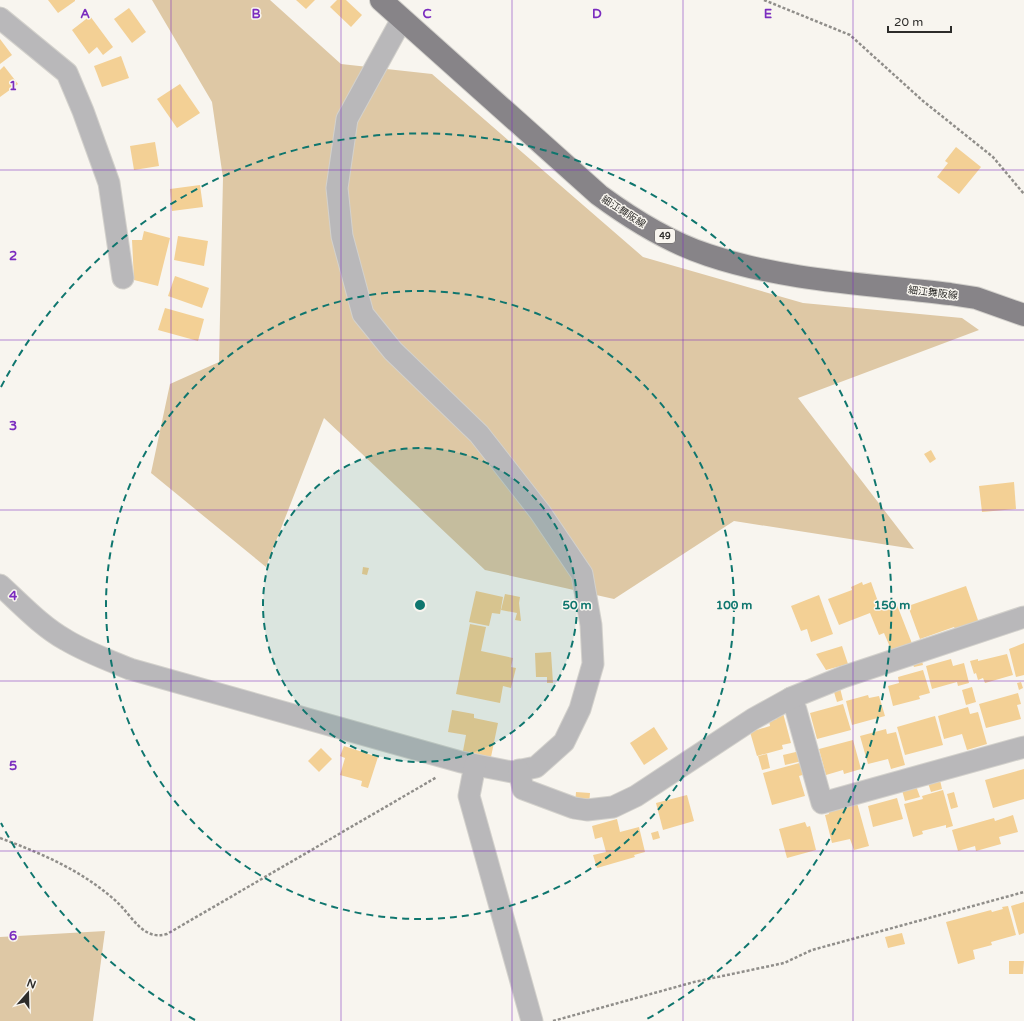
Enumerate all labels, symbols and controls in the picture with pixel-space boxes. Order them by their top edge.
text: A [80,6,90,22]
text: B [251,6,261,22]
text: C [422,6,432,22]
text: D [592,6,602,22]
text: E [764,6,772,22]
scale bar [888,8,951,34]
text: 20 m [894,15,923,29]
text: 1 [9,78,17,94]
street label: 細江舞阪線 [599,193,648,230]
road number: 49 [655,229,675,243]
text: 2 [9,248,17,264]
street label: 細江舞阪線 [907,284,958,302]
text: 3 [9,418,17,434]
text: 4 [9,588,18,604]
centre of rings [413,598,427,612]
text: 50 m [562,598,592,612]
text: 100 m [716,598,752,612]
text: 150 m [874,598,910,612]
text: 5 [9,758,17,774]
text: 6 [9,928,17,944]
north arrow [8,973,48,1013]
text: N [25,976,38,992]

